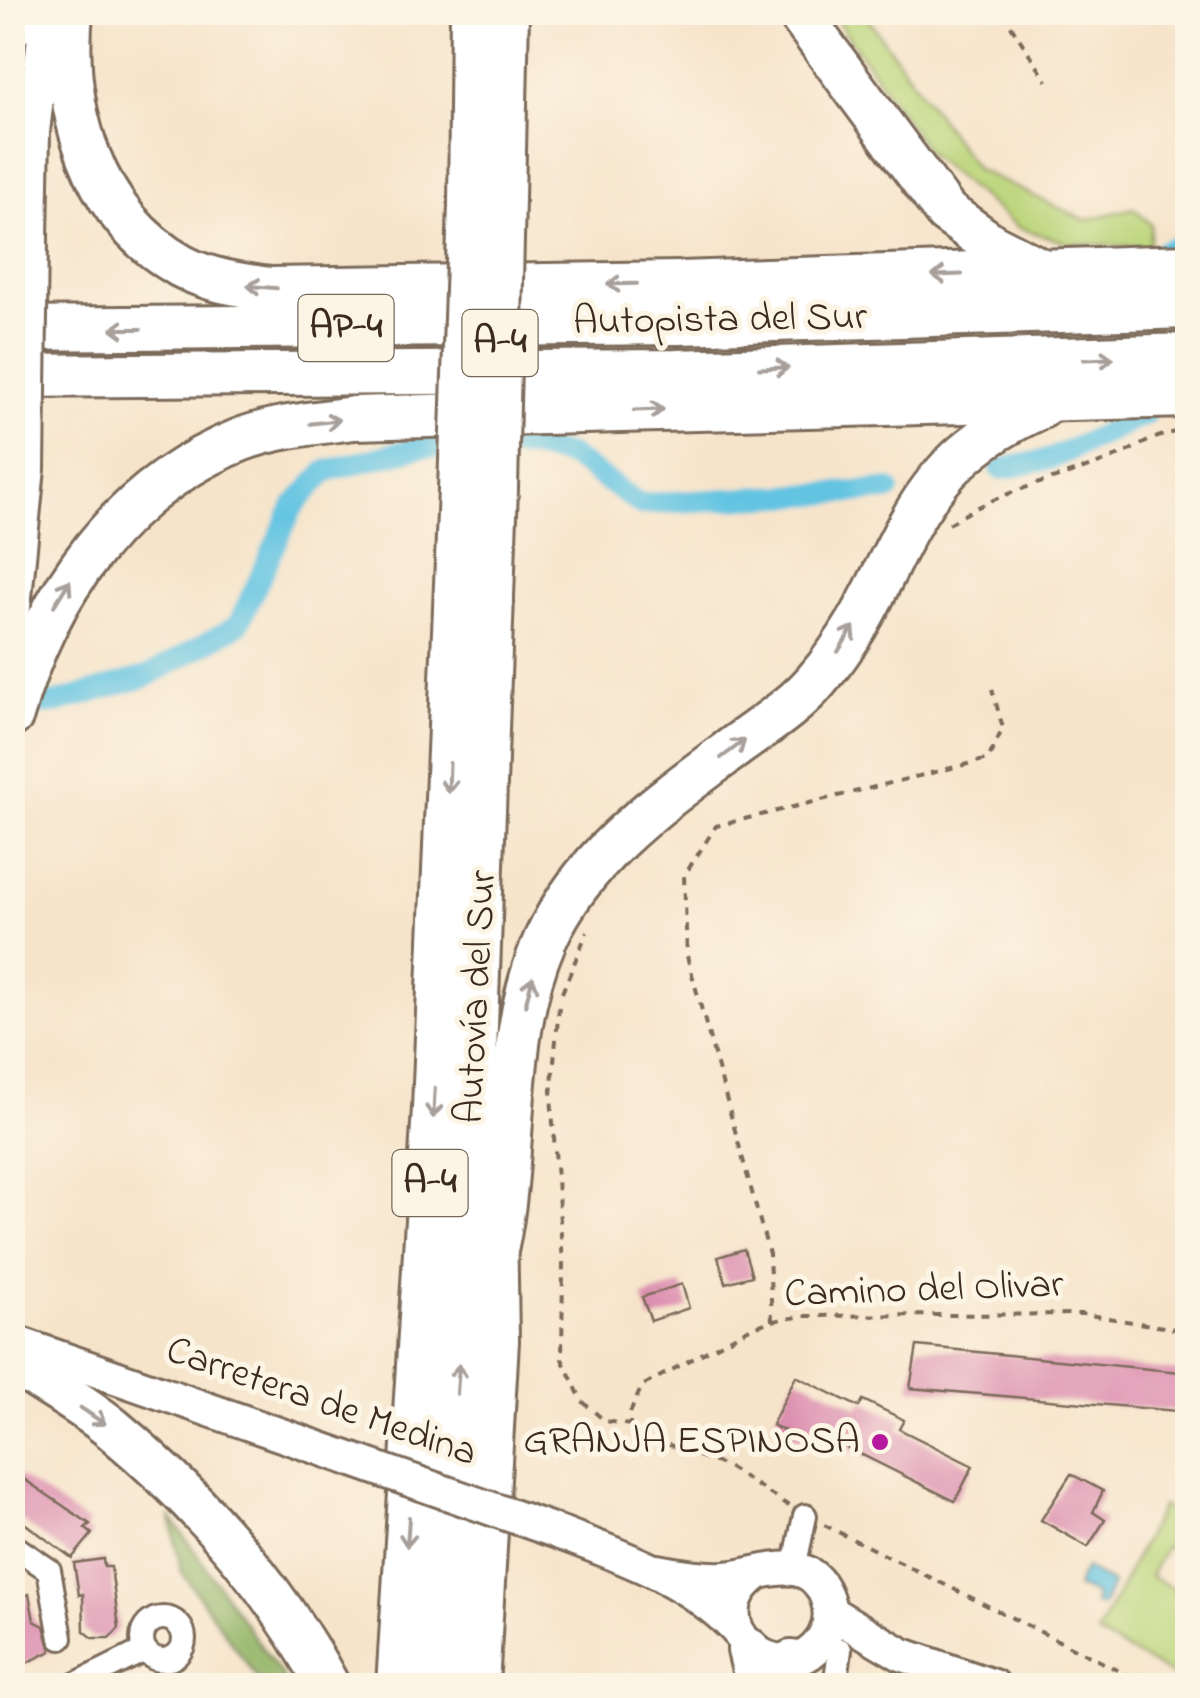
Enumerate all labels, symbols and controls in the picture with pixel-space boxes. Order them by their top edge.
one-way arrow [931,265,963,284]
one-way arrow [606,274,638,294]
one-way arrow [246,277,278,296]
street label: Autopista del Sur [573,289,868,353]
road number: AP-4 [298,295,394,361]
road number: A-4 [462,310,538,376]
one-way arrow [111,320,144,338]
one-way arrow [1082,350,1114,369]
one-way arrow [757,359,789,378]
one-way arrow [633,401,665,420]
one-way arrow [308,412,340,431]
one-way arrow [52,579,73,607]
one-way arrow [836,626,856,654]
one-way arrow [718,738,746,759]
one-way arrow [439,761,458,794]
street label: Autovía del Sur [442,868,514,1125]
one-way arrow [521,976,540,1007]
one-way arrow [424,1086,443,1118]
road number: A-4 [392,1150,468,1216]
street label: Camino del Olivar [784,1257,1065,1325]
street label: Carretera de Medina [158,1322,484,1484]
one-way arrow [449,1363,468,1395]
one-way arrow [79,1405,107,1426]
place label: GRANJA ESPINOSA [523,1413,860,1472]
marker: GRANJA ESPINOSA [869,1431,891,1453]
one-way arrow [398,1515,417,1547]

